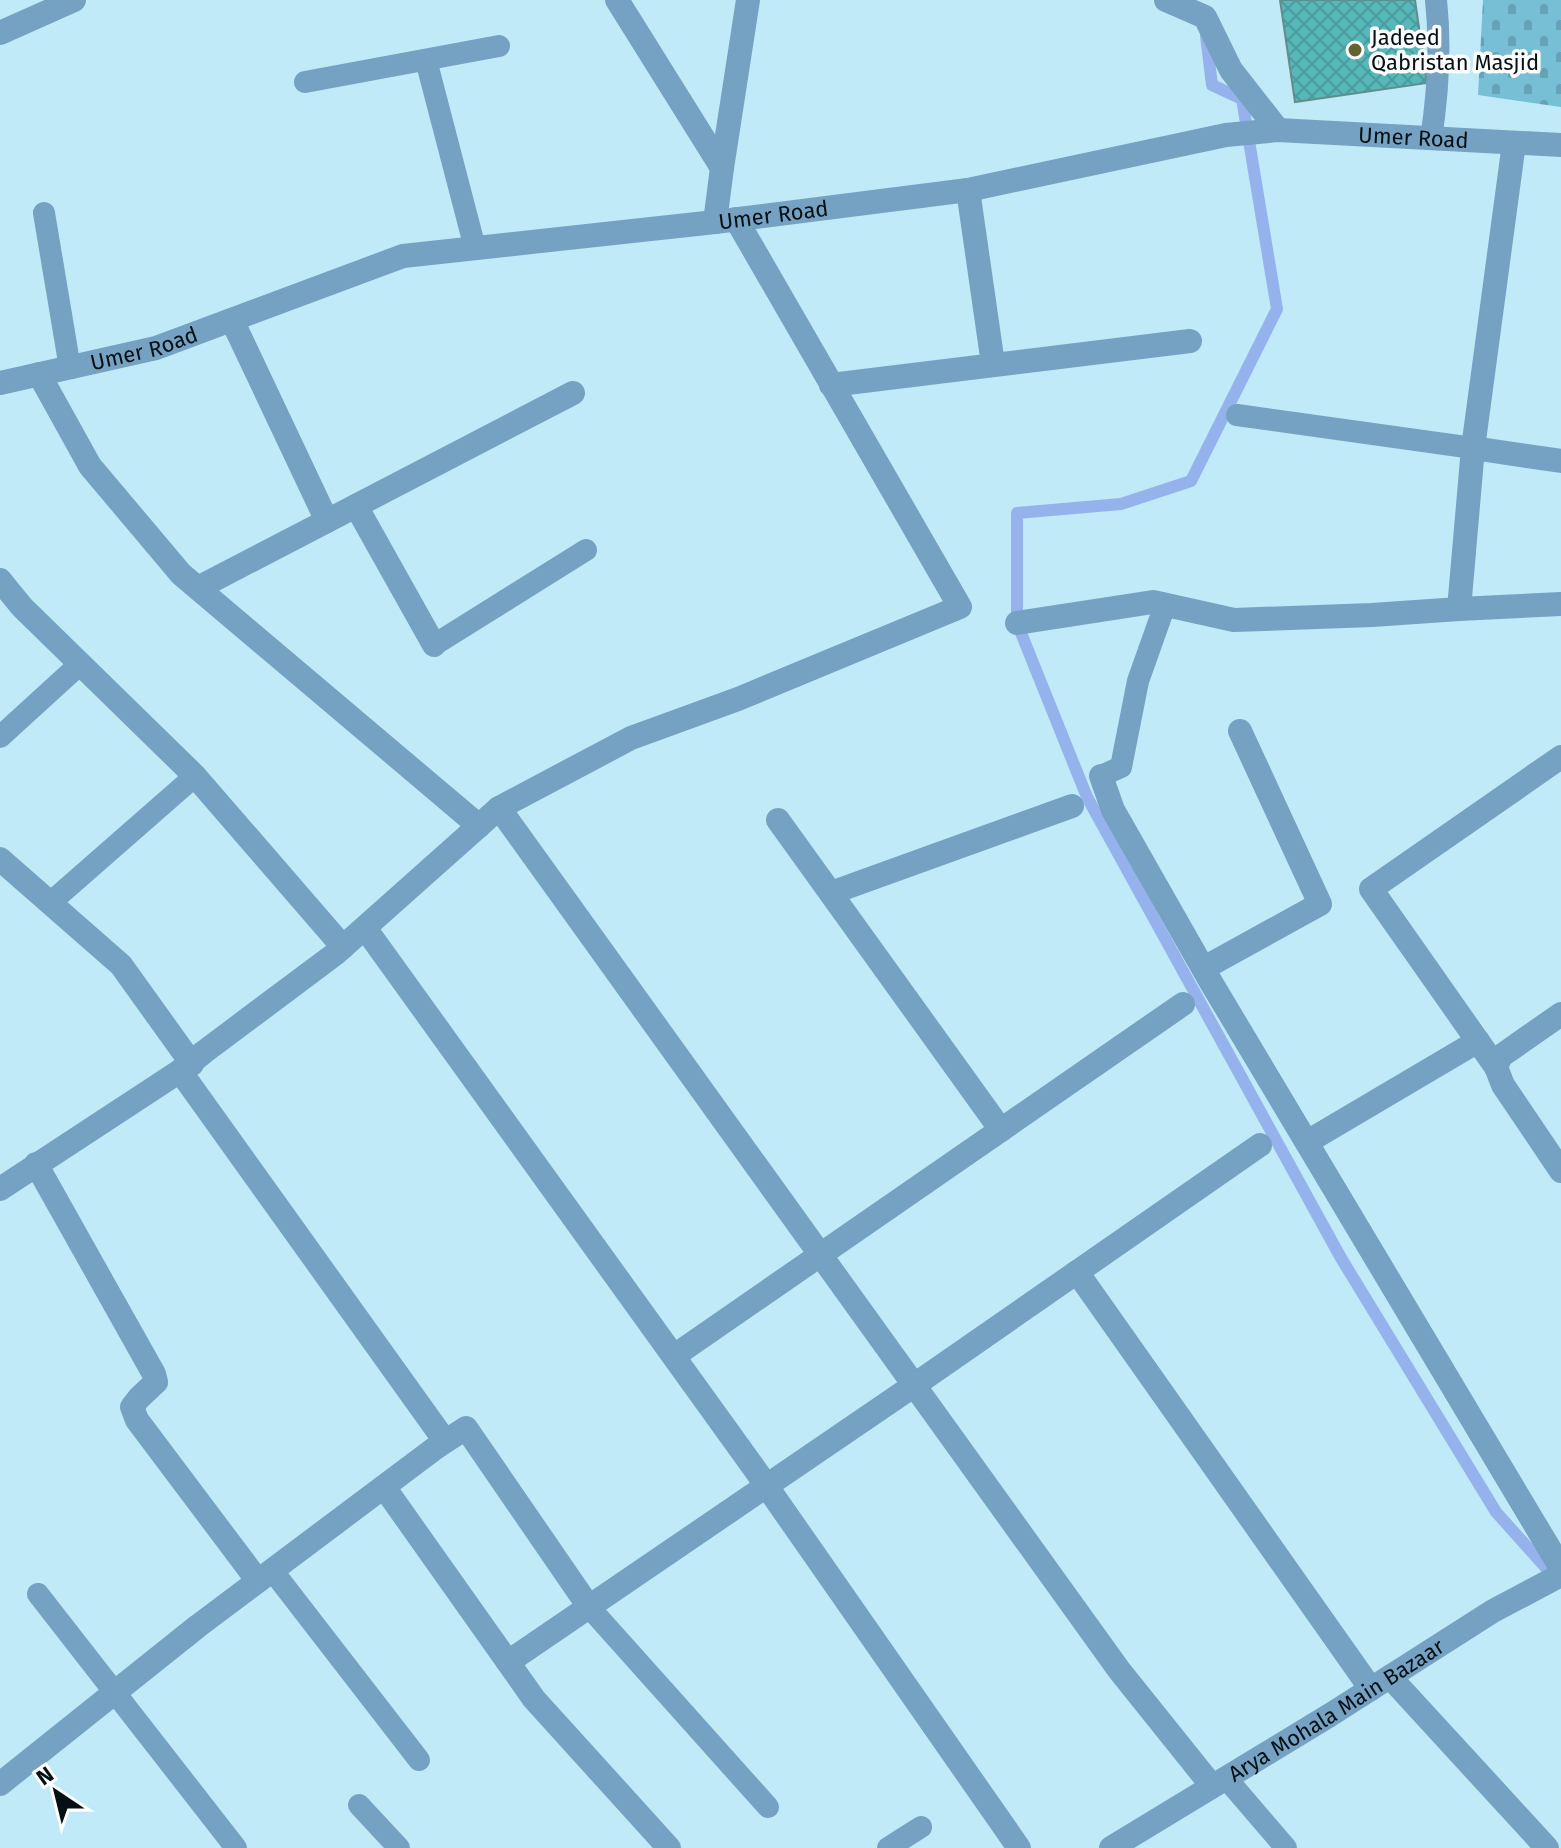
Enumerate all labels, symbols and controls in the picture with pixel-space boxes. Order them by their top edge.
place label: Jadeed Qabristan Masjid [1371,24,1539,76]
marker: Jadeed Qabristan Masjid [1346,41,1364,59]
street label: Umer Road [1358,121,1469,154]
street label: Umer Road [717,194,830,235]
street label: Umer Road [88,320,201,376]
street label: Arya Mohala Main Bazaar [1223,1632,1449,1787]
north arrow [16,1752,96,1832]
text: N [31,1761,59,1791]

